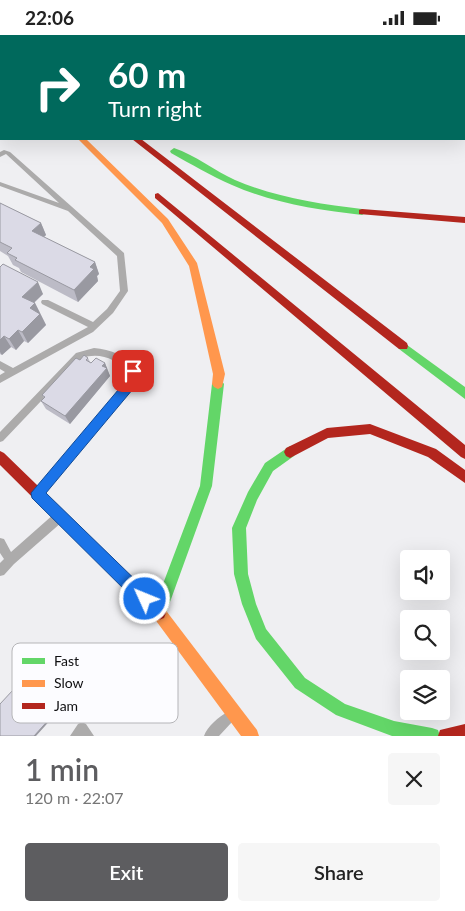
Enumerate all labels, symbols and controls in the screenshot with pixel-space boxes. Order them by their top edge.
text: 22:06 [25,6,74,29]
text: 60 m [108,53,186,95]
icon: right [25,55,90,120]
text: Turn right [108,95,202,122]
pin [112,350,154,392]
icon: arrive [119,357,147,385]
map controls [400,550,450,720]
button: sound [400,550,450,600]
position arrow [118,572,170,624]
button: search [400,610,450,660]
legend [12,643,178,723]
text: Fast [54,652,79,669]
button: layers [400,670,450,720]
text: Slow [54,674,84,691]
text: Jam [54,697,78,714]
text: 1 min [25,751,99,787]
button: close [388,753,440,805]
text: 120 m · 22:07 [25,788,124,807]
button: Exit [25,843,228,901]
button: Share [238,843,440,901]

